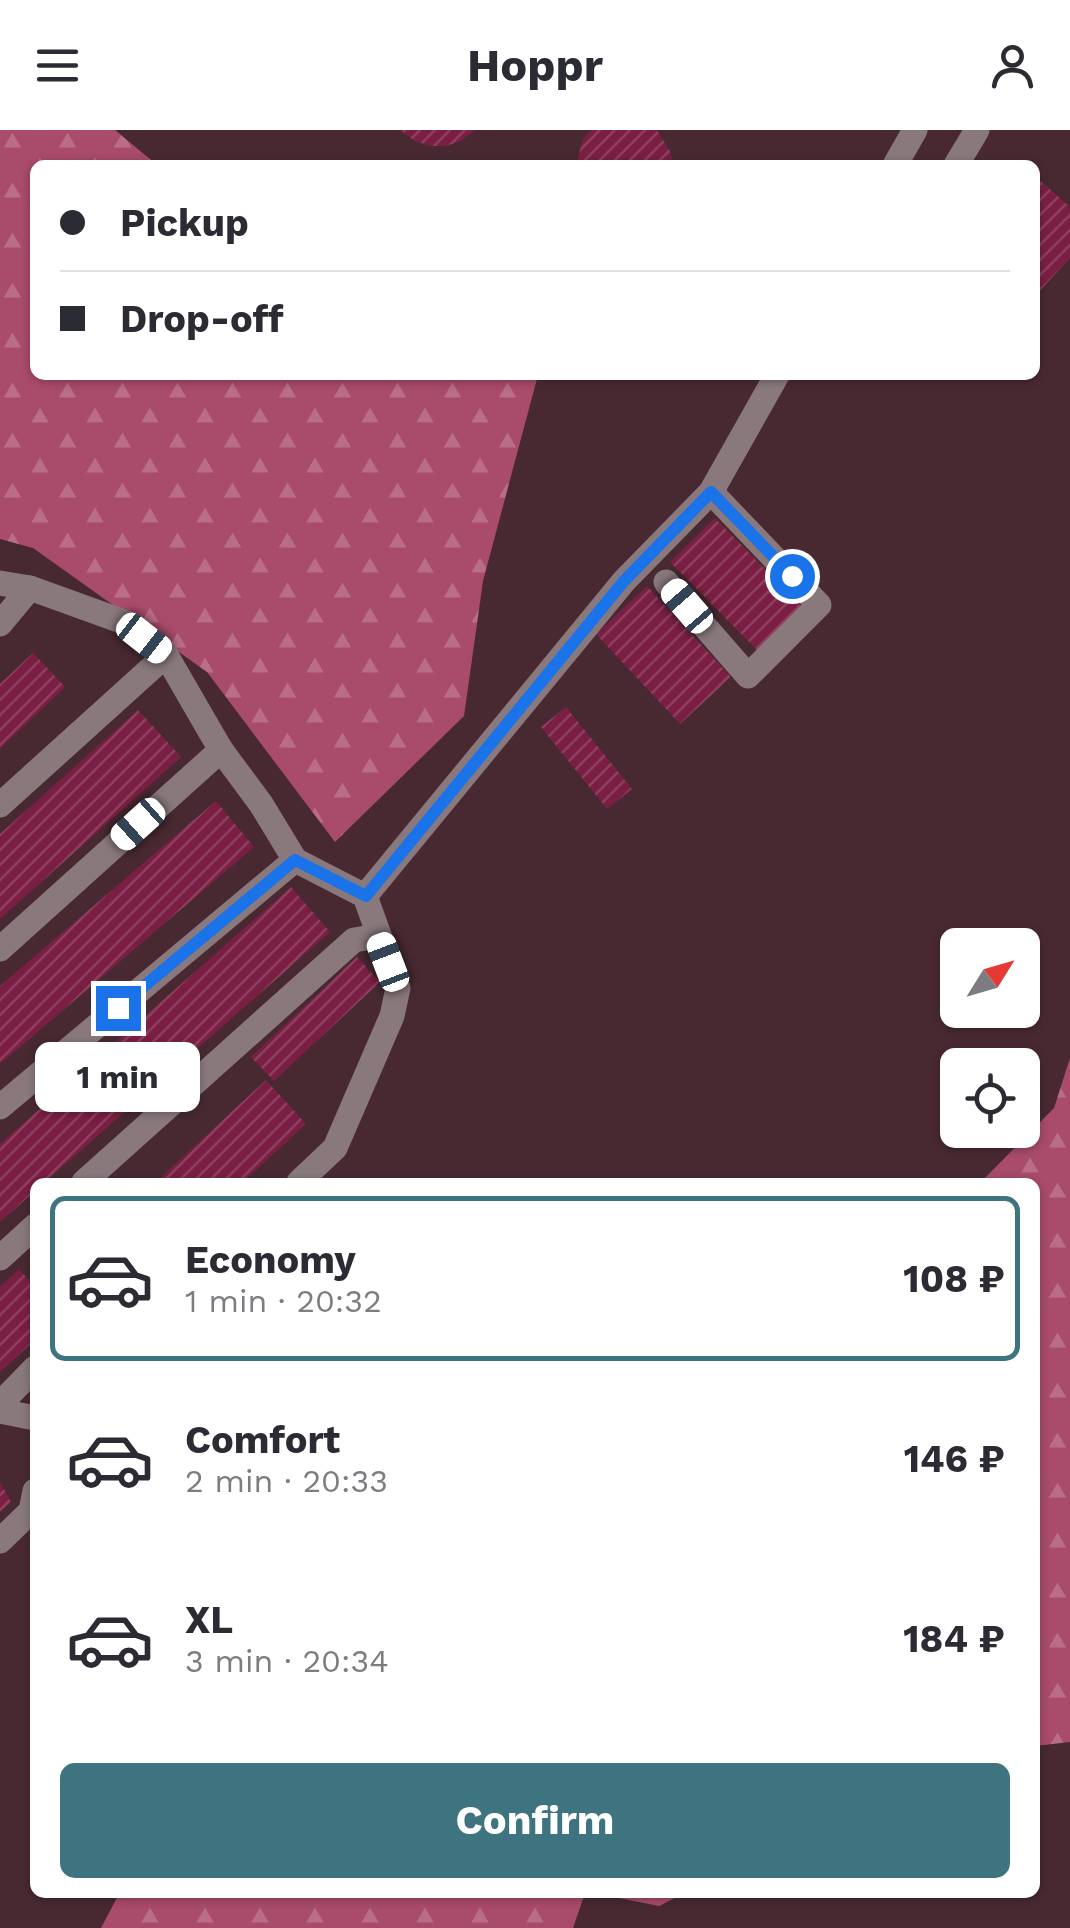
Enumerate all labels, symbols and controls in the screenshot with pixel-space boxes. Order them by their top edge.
icon: menu [30,38,85,93]
icon: person [985,38,1040,93]
text: Hoppr [467,39,603,92]
text: Pickup [120,201,249,245]
text: Drop-off [120,297,284,341]
route start [770,554,815,599]
car [656,574,718,638]
car [111,608,177,668]
car [106,793,170,855]
north arrow [940,928,1040,1028]
map controls [940,928,1040,1148]
car [363,929,413,995]
route end [96,986,141,1031]
callout: 1 min [36,1043,200,1113]
button: locate [940,1048,1040,1148]
text: 1 min [76,1058,159,1096]
icon: car [65,1234,155,1324]
text: Economy [185,1238,356,1282]
text: 108 ₽ [903,1257,1005,1301]
text: 1 min · 20:32 [185,1282,382,1320]
icon: car [65,1414,155,1504]
text: Comfort [185,1418,340,1462]
text: 146 ₽ [904,1437,1005,1481]
text: 2 min · 20:33 [185,1462,388,1500]
icon: car [65,1594,155,1684]
text: XL [185,1598,233,1642]
text: 184 ₽ [903,1617,1005,1661]
text: 3 min · 20:34 [185,1642,389,1680]
button: Confirm [60,1763,1010,1878]

